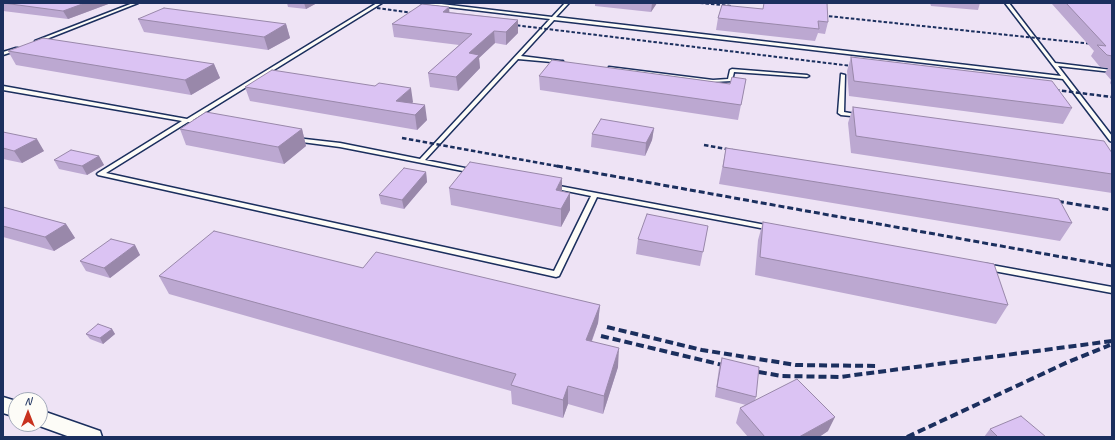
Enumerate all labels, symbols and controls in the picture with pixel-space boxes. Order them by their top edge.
north arrow [8,392,48,432]
text: N [25,394,31,408]

